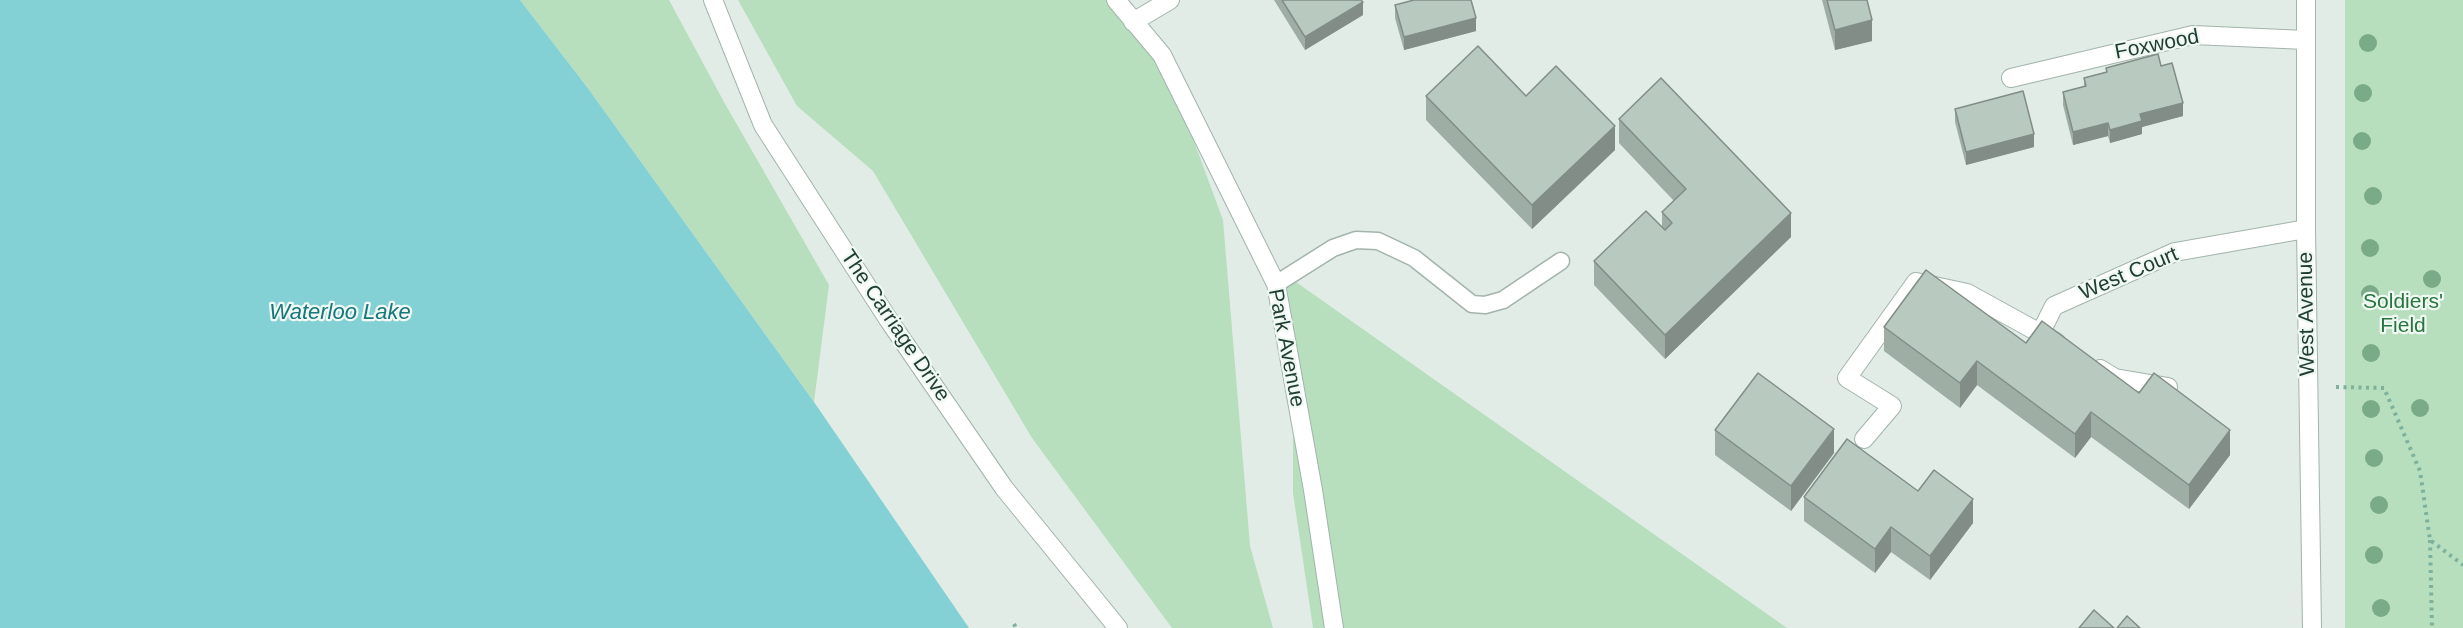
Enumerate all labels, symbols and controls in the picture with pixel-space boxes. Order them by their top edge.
street label: Foxwood [2113,25,2201,65]
street label: West Court [2076,242,2182,306]
street label: The Carriage Drive [835,245,955,407]
street label: West Avenue [2293,252,2321,376]
street label: Park Avenue [1262,287,1310,409]
park label: Soldiers' Field [2363,289,2443,339]
water label: Waterloo Lake [269,300,411,326]

